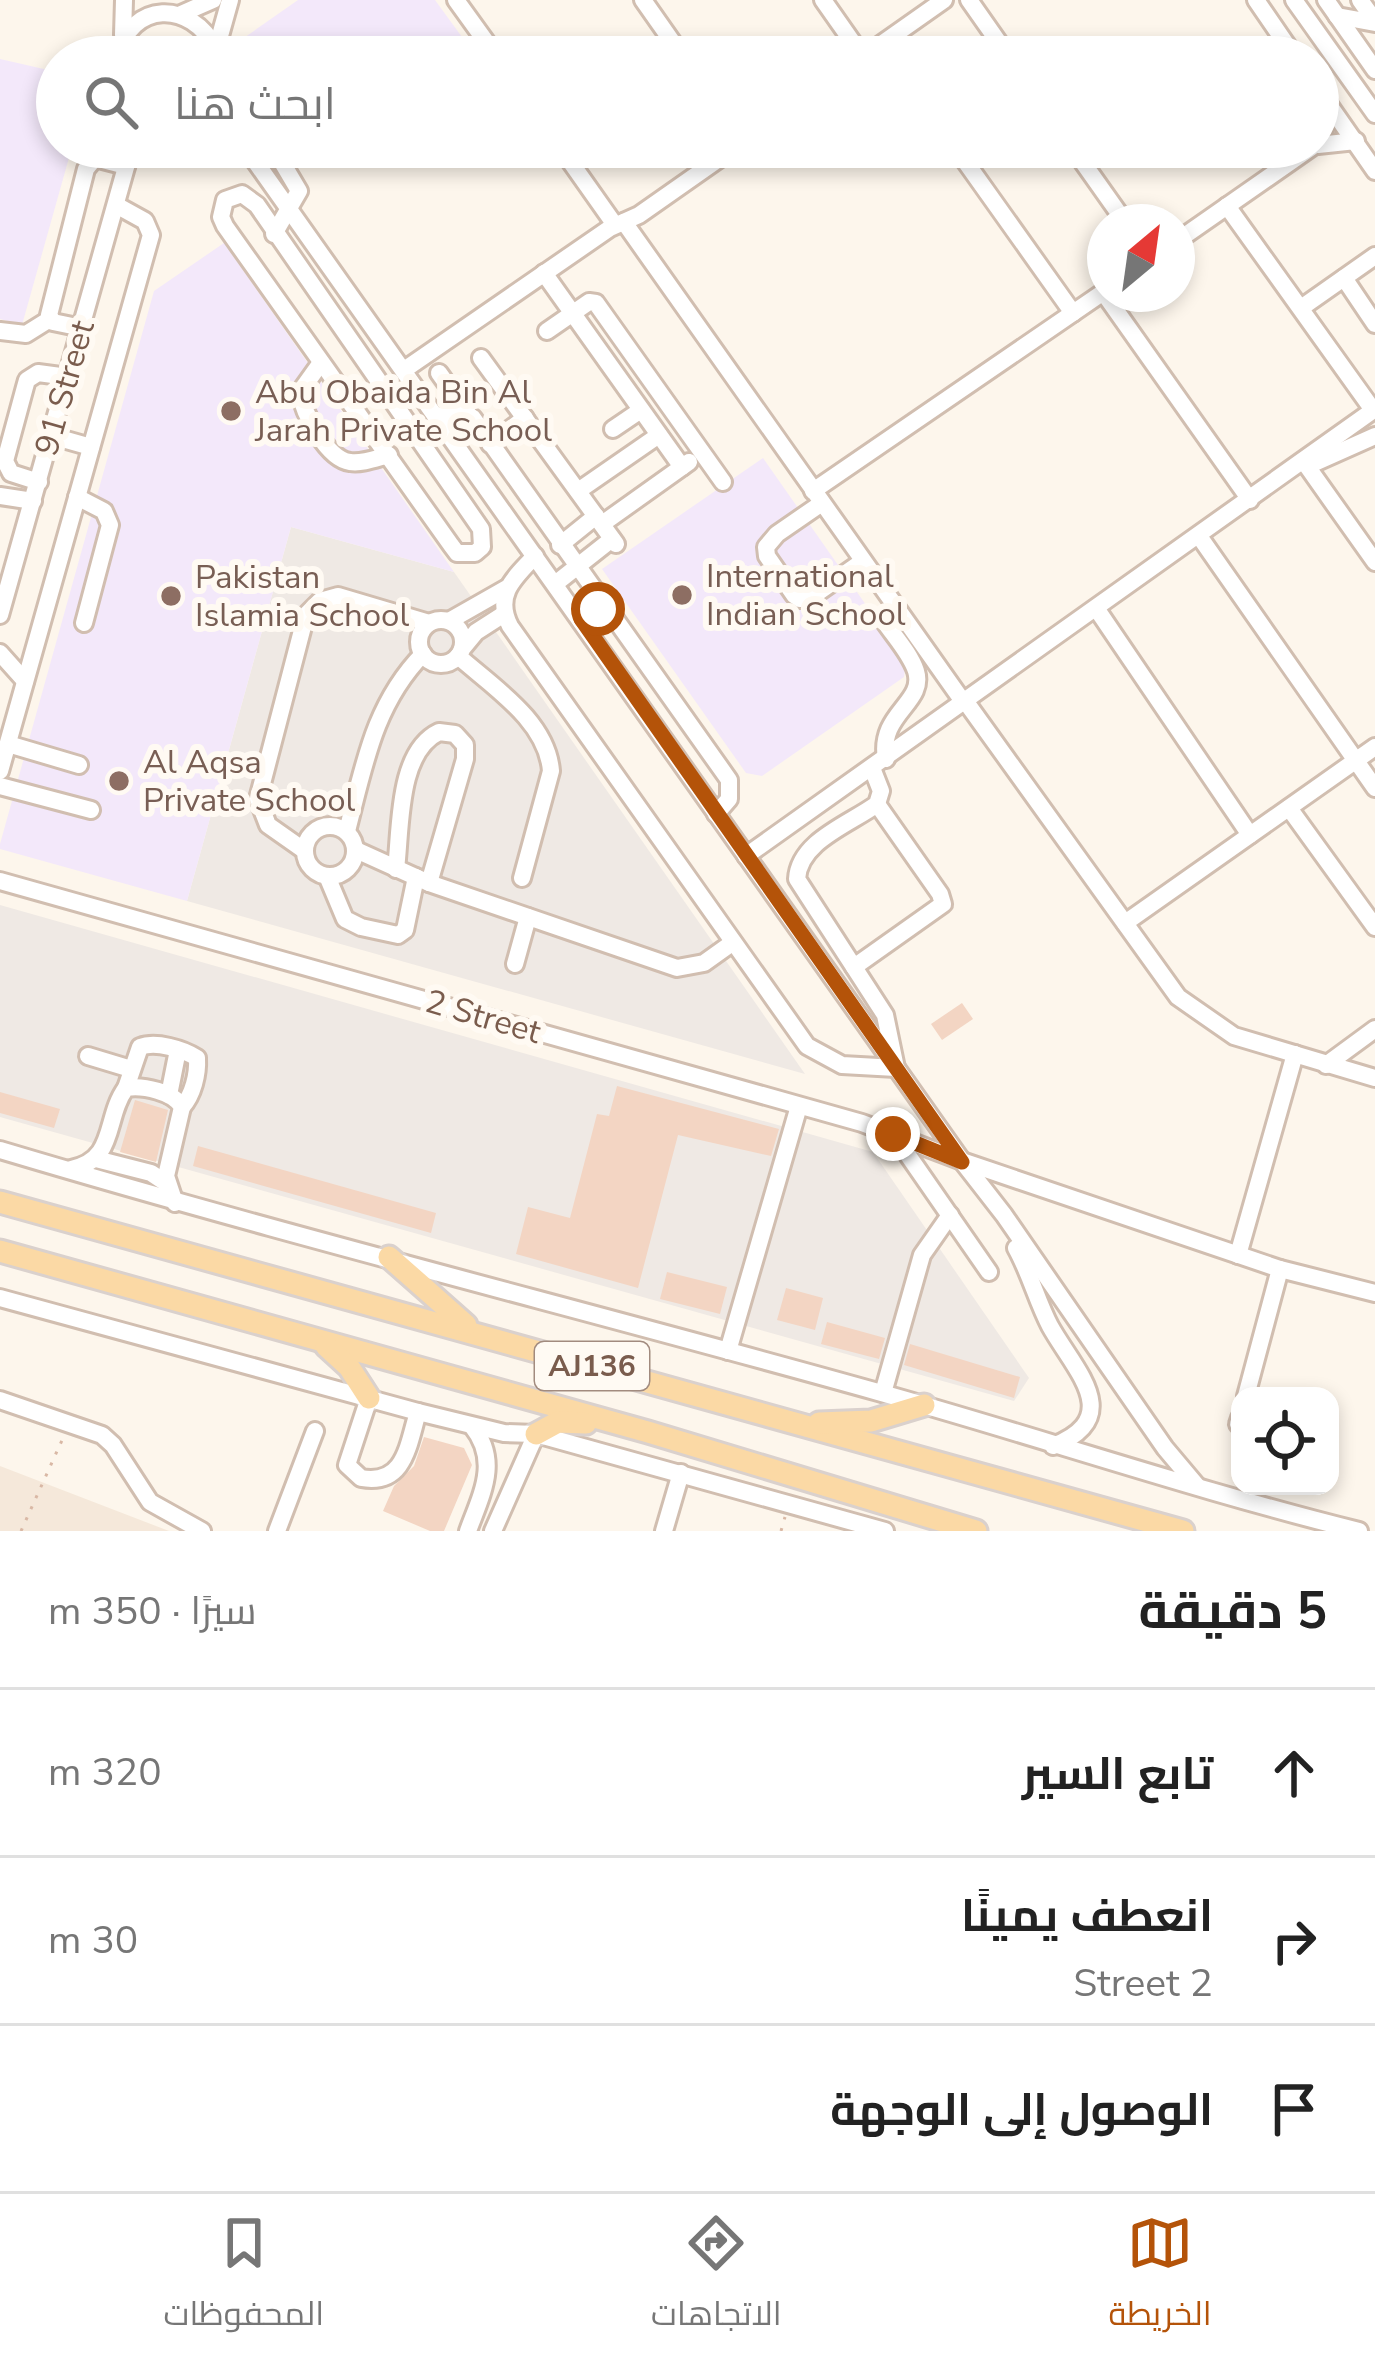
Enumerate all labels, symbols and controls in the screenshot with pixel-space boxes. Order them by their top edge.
search box [36,36,1339,168]
icon: search [78,69,144,135]
text: ابحث هنا [174,74,336,135]
north arrow [1087,204,1195,312]
street label: 91 Street [24,315,106,461]
place label: Abu Obaida Bin Al Jarah Private School [254,370,552,453]
marker: Abu Obaida Bin Al Jarah Private School [218,398,244,424]
place label: International Indian School [706,554,906,637]
place label: Pakistan Islamia School [195,555,409,638]
route start [571,582,625,636]
marker: International Indian School [669,582,695,608]
marker: Pakistan Islamia School [158,583,184,609]
place label: Al Aqsa Private School [143,740,356,823]
marker: Al Aqsa Private School [106,768,132,794]
street label: 2 Street [420,979,546,1055]
route end [866,1107,920,1161]
road number: AJ136 [535,1342,649,1390]
map controls [1231,1387,1339,1495]
button: locate [1231,1387,1339,1495]
text: 5 دقيقة [1138,1576,1327,1646]
text: سيرًا · 350 m [48,1585,256,1638]
icon: ahead [1261,1740,1327,1806]
text: تابع السير [1022,1744,1213,1805]
text: 320 m [48,1746,162,1799]
text: انعطف يمينًا [961,1886,1213,1947]
icon: right [1261,1908,1327,1974]
text: 30 m [48,1914,138,1967]
text: 2 Street [1073,1957,1213,2010]
icon: arrive [1261,2076,1327,2142]
text: الوصول إلى الوجهة [830,2080,1213,2141]
tab: المحفوظات [163,2210,324,2344]
tab: الاتجاهات [651,2210,782,2344]
tab: الخريطة [1109,2210,1212,2344]

